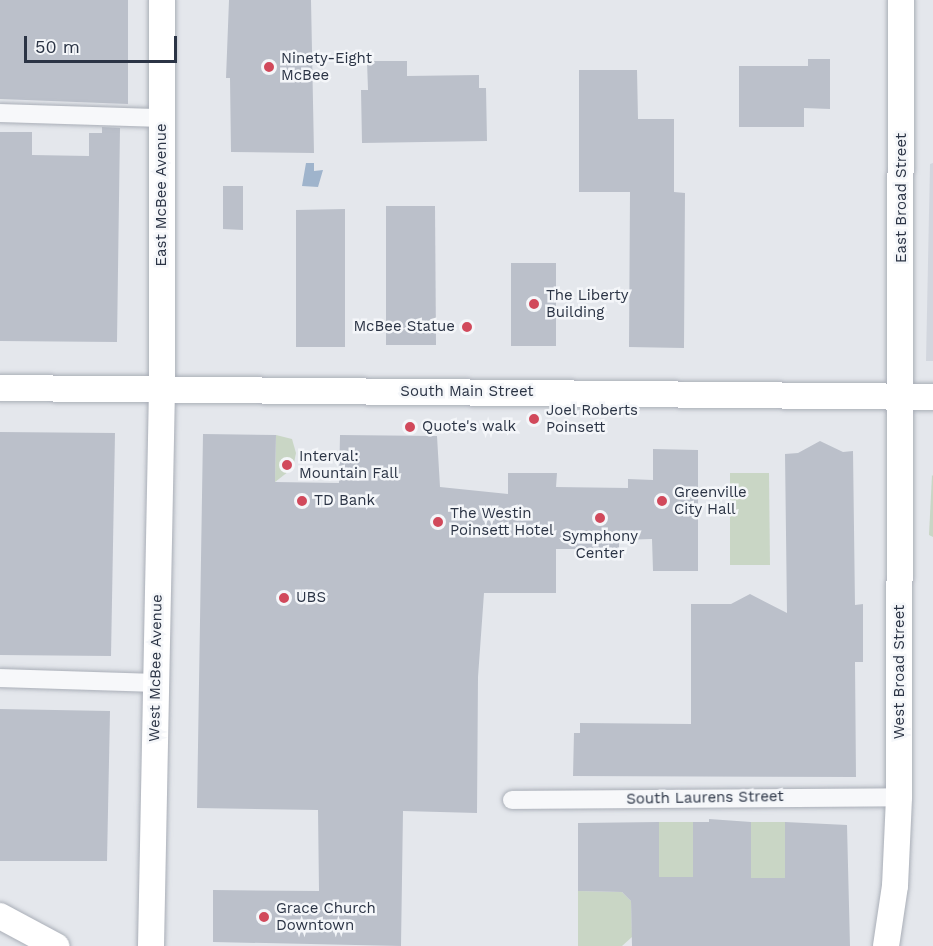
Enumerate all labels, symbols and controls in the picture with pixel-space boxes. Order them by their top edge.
scale bar [27,24,180,62]
text: 50 m [35,36,80,57]
place label: Ninety-Eight McBee [281,49,372,84]
marker: Ninety-Eight McBee [262,60,276,74]
street label: East McBee Avenue [153,123,171,267]
street label: East Broad Street [893,133,911,263]
place label: The Liberty Building [546,286,629,321]
marker: The Liberty Building [527,297,541,311]
place label: McBee Statue [353,318,455,336]
marker: McBee Statue [460,320,474,334]
street label: South Main Street [400,383,534,401]
place label: Joel Roberts Poinsett [546,401,638,436]
marker: Joel Roberts Poinsett [527,412,541,426]
place label: Quote's walk [422,418,516,436]
marker: Quote's walk [403,420,417,434]
place label: Interval: Mountain Fall [299,447,398,482]
marker: Interval: Mountain Fall [280,458,294,472]
place label: Greenville City Hall [674,483,747,518]
place label: TD Bank [314,492,375,510]
marker: TD Bank [295,494,309,508]
marker: Greenville City Hall [655,494,669,508]
place label: The Westin Poinsett Hotel [450,504,554,539]
marker: Symphony Center [593,511,607,525]
marker: The Westin Poinsett Hotel [431,515,445,529]
place label: Symphony Center [562,527,638,562]
place label: UBS [296,589,326,607]
marker: UBS [277,591,291,605]
street label: West McBee Avenue [146,594,166,742]
street label: West Broad Street [891,605,909,739]
street label: South Laurens Street [626,788,784,808]
place label: Grace Church Downtown [276,899,376,934]
marker: Grace Church Downtown [257,910,271,924]

